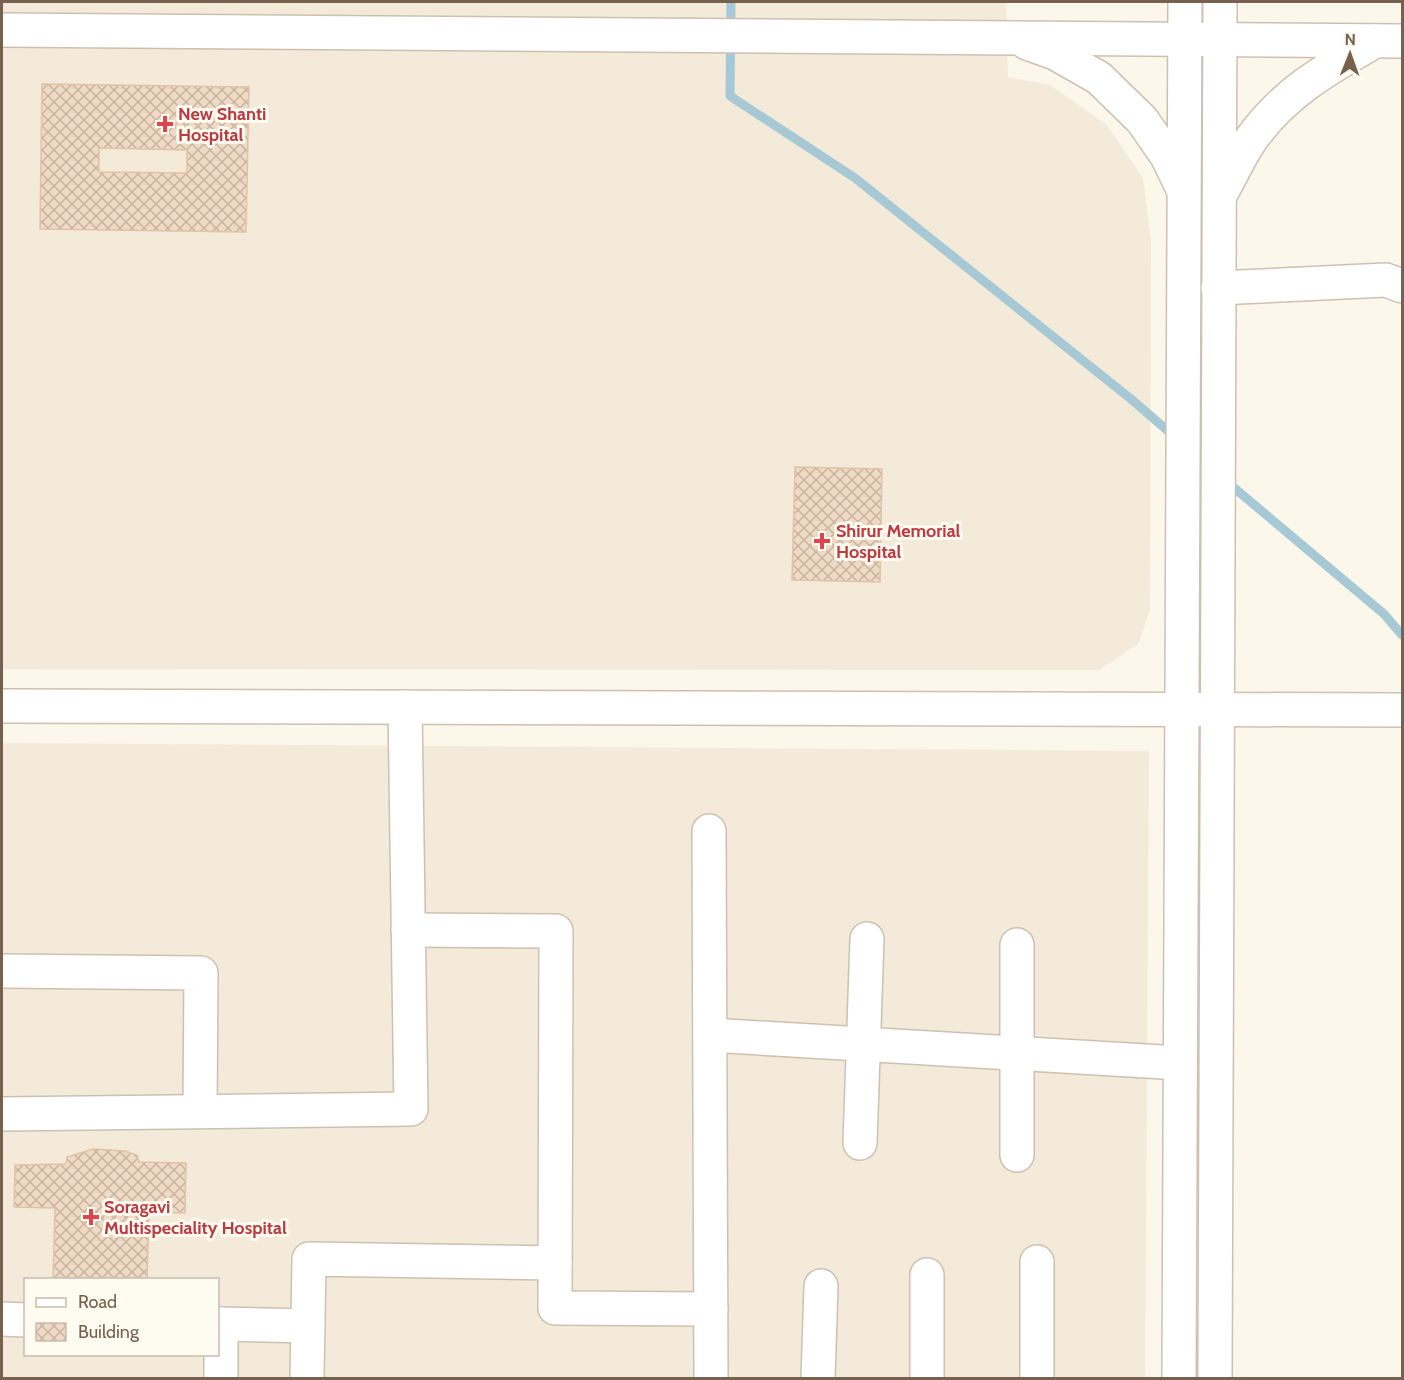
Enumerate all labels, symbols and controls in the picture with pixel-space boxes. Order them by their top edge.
north arrow [1320,24,1380,84]
text: N [1344,30,1356,49]
place label: New Shanti Hospital [178,103,266,146]
marker: New Shanti Hospital [156,115,174,133]
place label: Shirur Memorial Hospital [836,520,961,563]
marker: Shirur Memorial Hospital [813,532,831,550]
place label: Soragavi Multispeciality Hospital [104,1196,287,1239]
marker: Soragavi Multispeciality Hospital [82,1208,100,1226]
legend [24,1278,219,1356]
text: Road [78,1291,117,1313]
text: Building [78,1321,140,1343]

